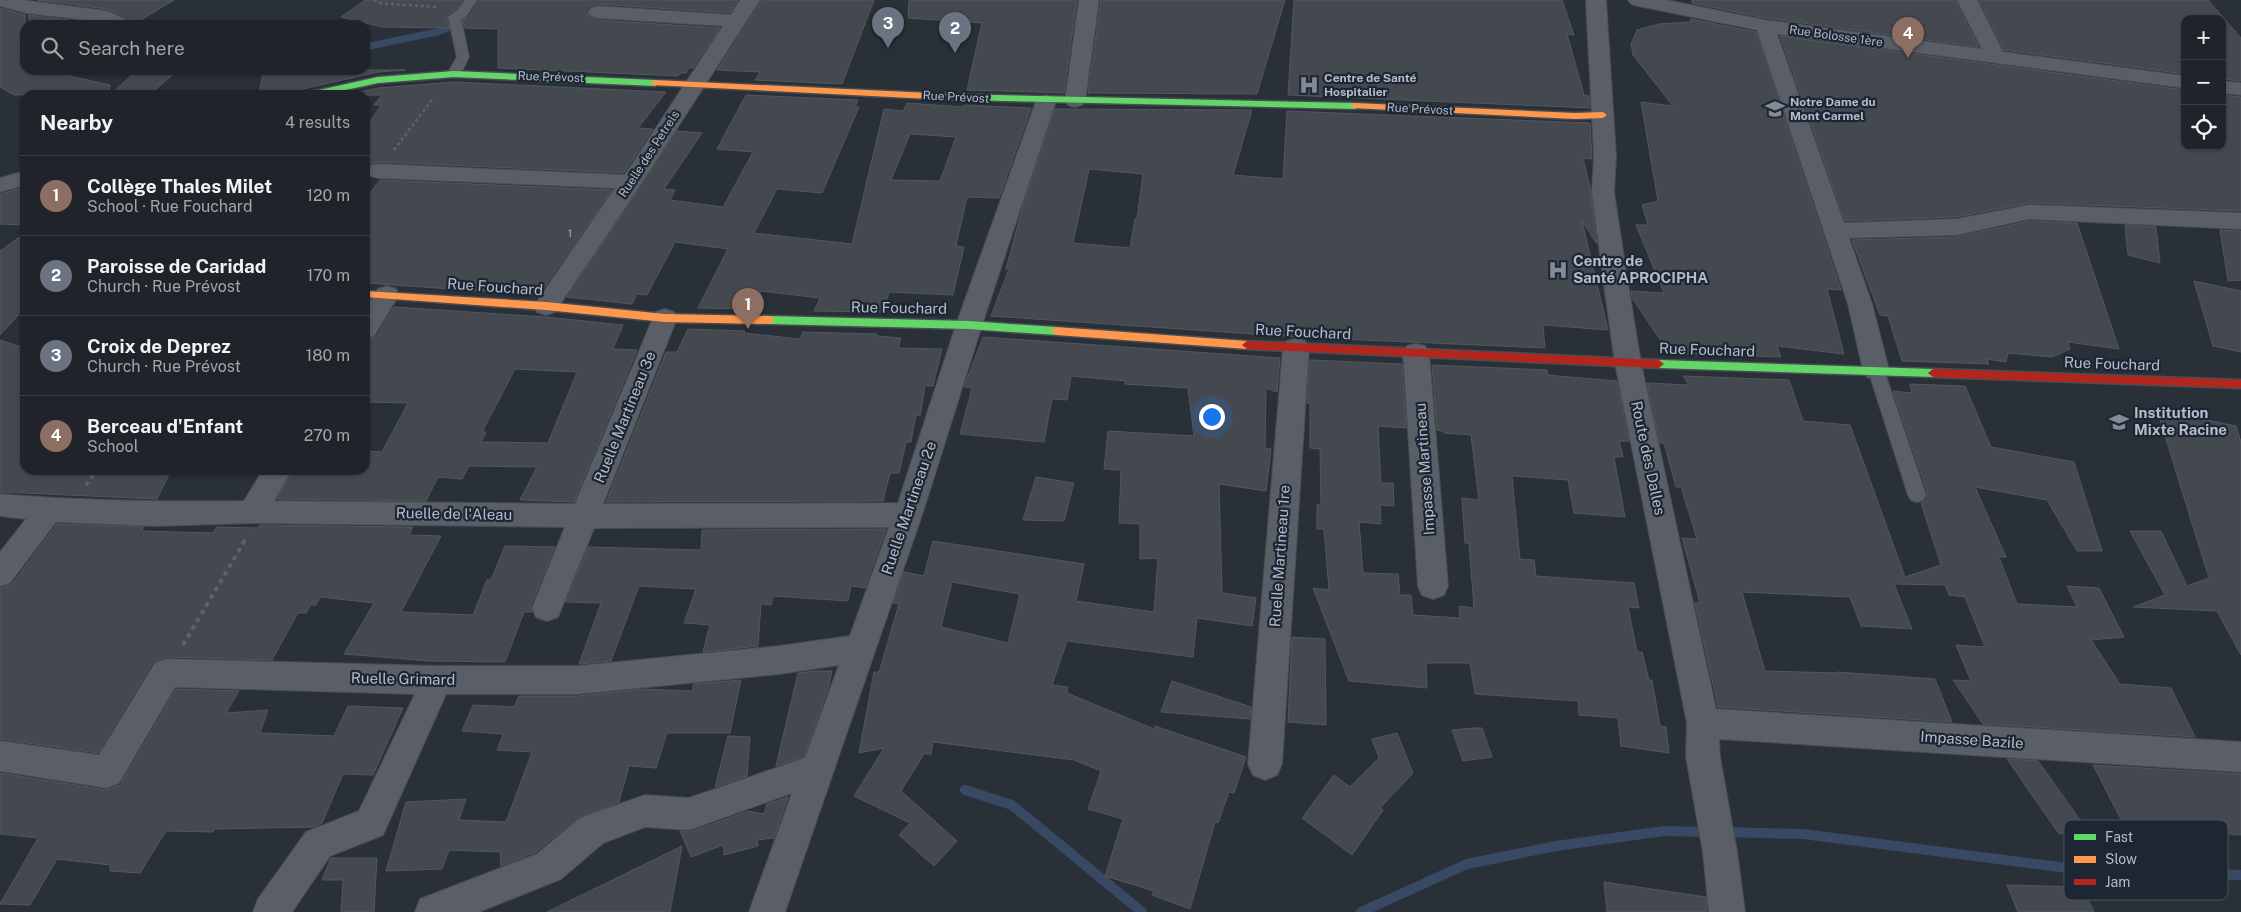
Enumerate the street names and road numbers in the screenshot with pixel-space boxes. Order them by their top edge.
street label: Rue Bolosse 1ère [1788,22,1884,50]
street label: Rue Prévost [517,69,585,85]
street label: Rue Prévost [922,88,990,106]
street label: Rue Prévost [1386,100,1454,118]
street label: Ruelle des Petrels [616,108,682,200]
street label: Rue Fouchard [446,275,544,298]
street label: Rue Fouchard [851,298,947,317]
street label: Rue Fouchard [1254,320,1352,343]
street label: Rue Fouchard [1659,339,1755,360]
street label: Ruelle Martineau 3e [590,349,659,485]
street label: Rue Fouchard [2064,353,2160,374]
street label: Route des Dalles [1628,399,1669,517]
street label: Impasse Martineau [1411,402,1438,536]
street label: Ruelle Martineau 2e [878,439,939,577]
street label: Ruelle Martineau 1re [1266,484,1293,628]
street label: Ruelle de l'Aleau [396,504,512,523]
street label: Ruelle Grimard [351,669,455,688]
street label: Impasse Bazile [1920,727,2024,752]

